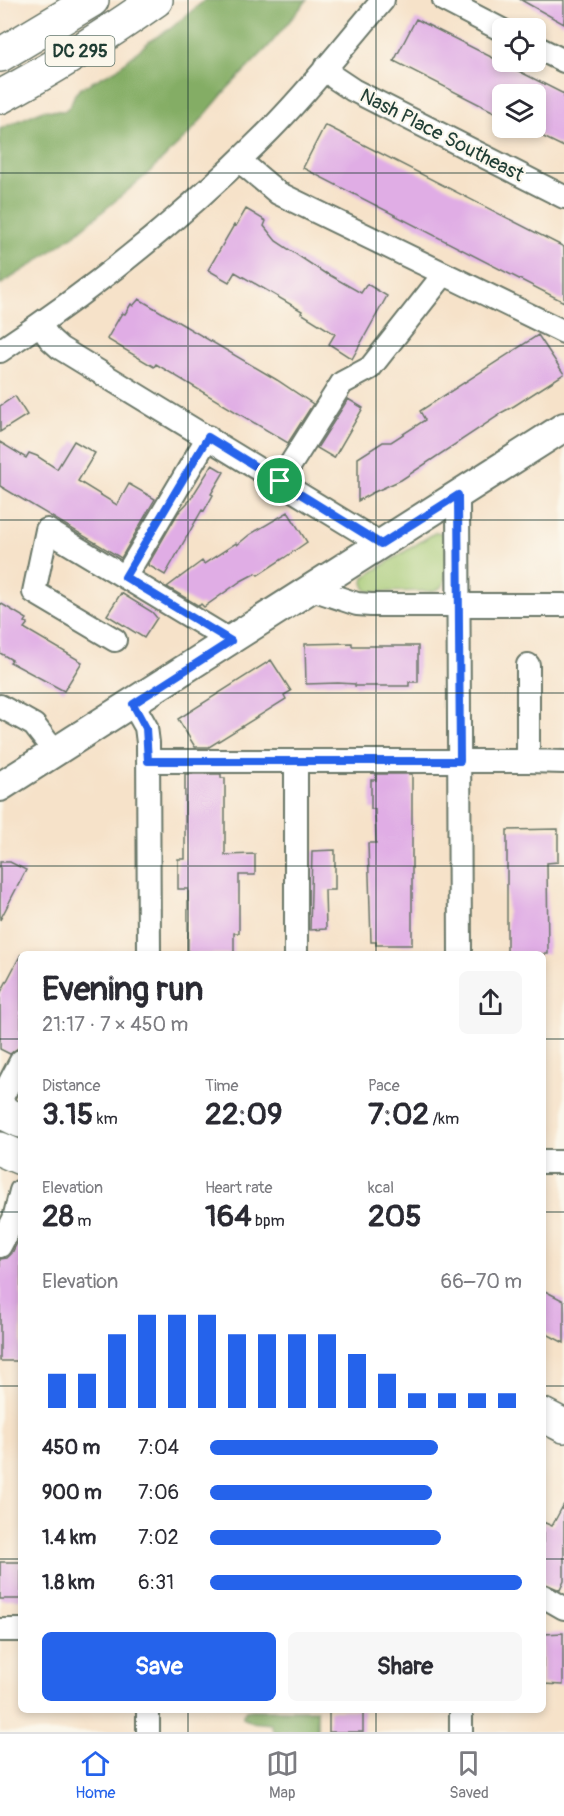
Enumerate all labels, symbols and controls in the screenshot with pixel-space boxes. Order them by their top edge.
map controls [492,18,546,138]
button: locate [492,18,546,72]
road number: DC 295 [46,36,115,66]
street label: Nash Place Southeast [356,83,529,188]
button: layers [492,84,546,138]
pin [254,455,305,506]
icon: arrive [263,464,296,497]
text: Evening run [42,969,203,1010]
button: share [459,971,522,1034]
text: 21:17 · 7 × 450 m [42,1012,188,1037]
text: Distance [42,1076,101,1096]
text: Time [205,1076,238,1096]
text: Pace [368,1076,400,1096]
text: 3.15 [42,1096,93,1133]
text: 22:09 [205,1096,283,1133]
text: 7:02 [368,1096,429,1133]
text: km [93,1109,118,1129]
text: /km [429,1109,459,1129]
text: Elevation [42,1178,103,1198]
text: Heart rate [205,1178,272,1198]
text: kcal [368,1178,394,1198]
text: 28 [42,1198,74,1235]
text: 164 [205,1198,252,1235]
text: 205 [368,1198,422,1235]
text: m [74,1211,92,1231]
text: bpm [252,1211,285,1231]
text: Elevation [42,1269,118,1294]
text: 66–70 m [441,1269,522,1294]
text: 450 m [42,1435,100,1460]
text: 7:04 [138,1435,179,1460]
text: 900 m [42,1480,102,1505]
text: 7:06 [138,1480,179,1505]
text: 1.4 km [42,1525,96,1550]
text: 7:02 [138,1525,179,1550]
text: 1.8 km [42,1570,95,1595]
text: 6:31 [138,1570,174,1595]
button: Save [42,1632,276,1701]
button: Share [288,1632,522,1701]
tab: Home [75,1747,116,1803]
tab: Map [266,1747,299,1803]
tab: Saved [449,1747,489,1803]

